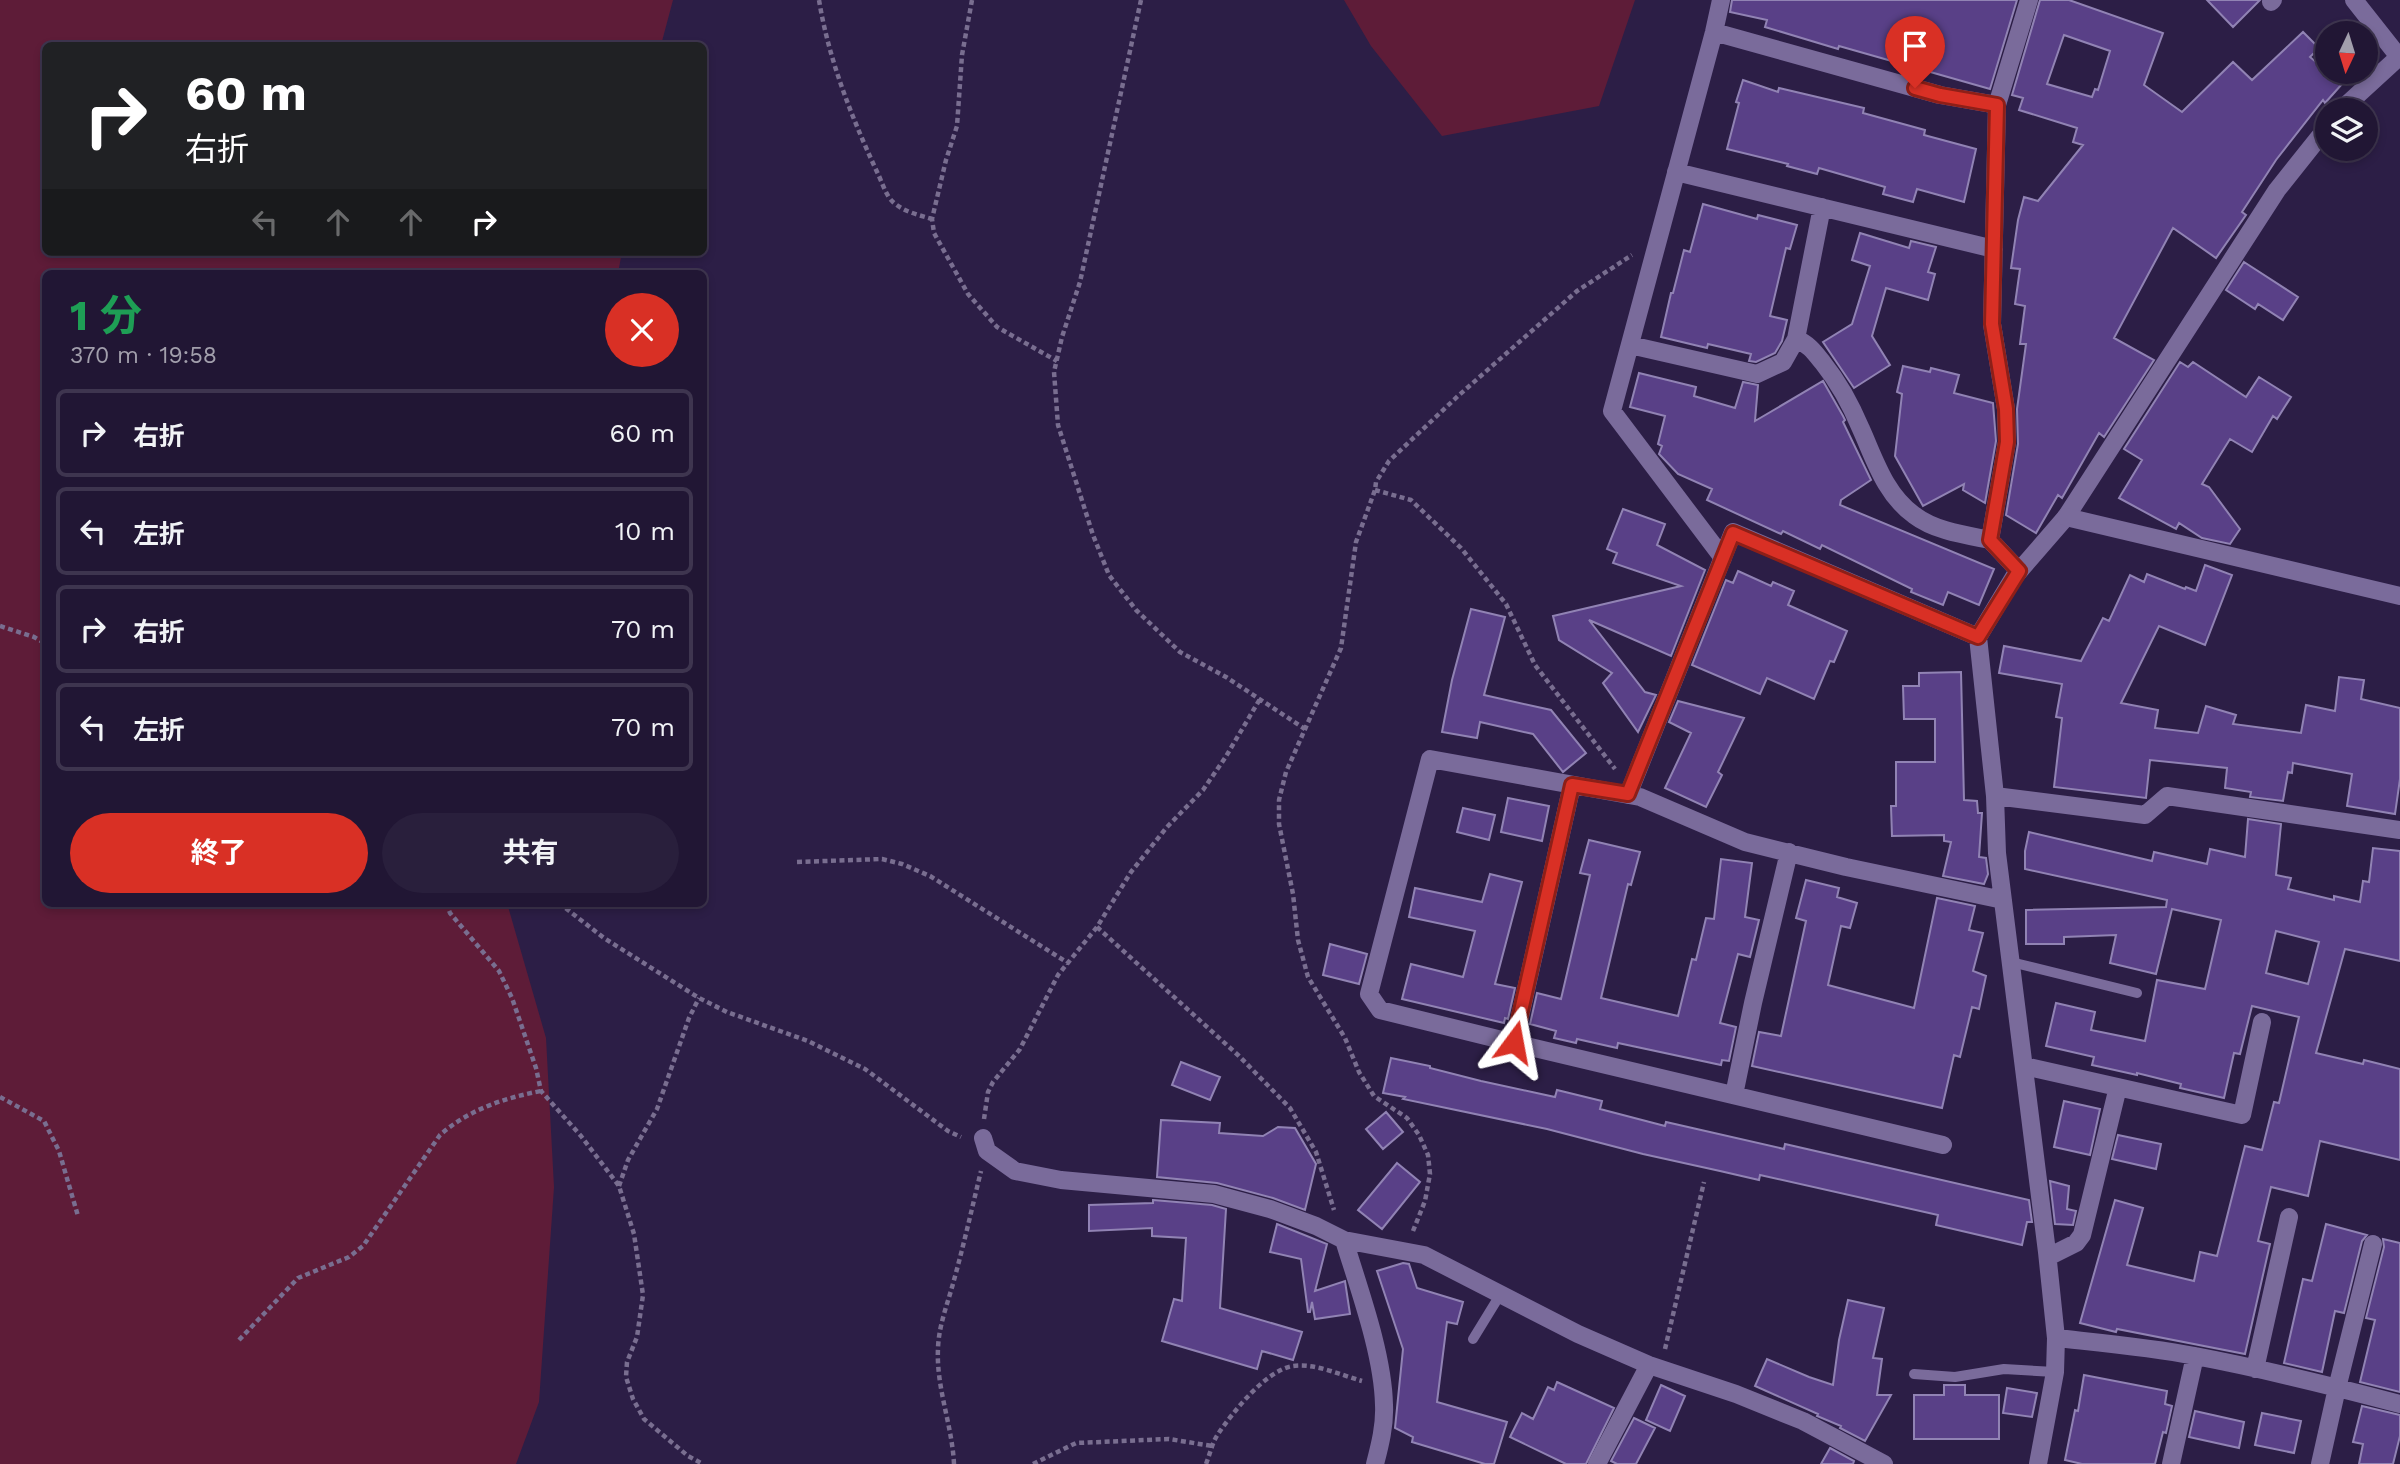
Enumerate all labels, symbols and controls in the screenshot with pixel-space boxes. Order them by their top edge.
pin [1885,16,1945,88]
north arrow [2315,21,2378,84]
map controls [2315,21,2378,161]
icon: arrive [1896,27,1934,65]
text: 60 m [185,64,307,122]
icon: right [70,70,161,161]
button: layers [2315,98,2378,161]
text: 右折 [185,130,249,168]
icon: left [246,203,284,241]
icon: ahead [319,203,357,241]
icon: ahead [392,203,430,241]
icon: right [465,203,503,241]
text: 1 分 [70,291,142,340]
button: close [605,293,679,367]
text: 370 m · 19:58 [70,342,217,369]
icon: right [74,414,112,452]
text: 60 m [609,418,675,448]
text: 右折 [133,421,185,451]
icon: left [74,512,112,550]
text: 10 m [615,516,675,546]
text: 左折 [133,519,185,549]
icon: right [74,610,112,648]
text: 70 m [611,614,675,644]
text: 右折 [133,617,185,647]
icon: left [74,708,112,746]
text: 70 m [611,712,675,742]
text: 左折 [133,715,185,745]
button: 終了 [70,813,368,893]
button: 共有 [382,813,679,893]
position arrow [1477,1005,1551,1079]

